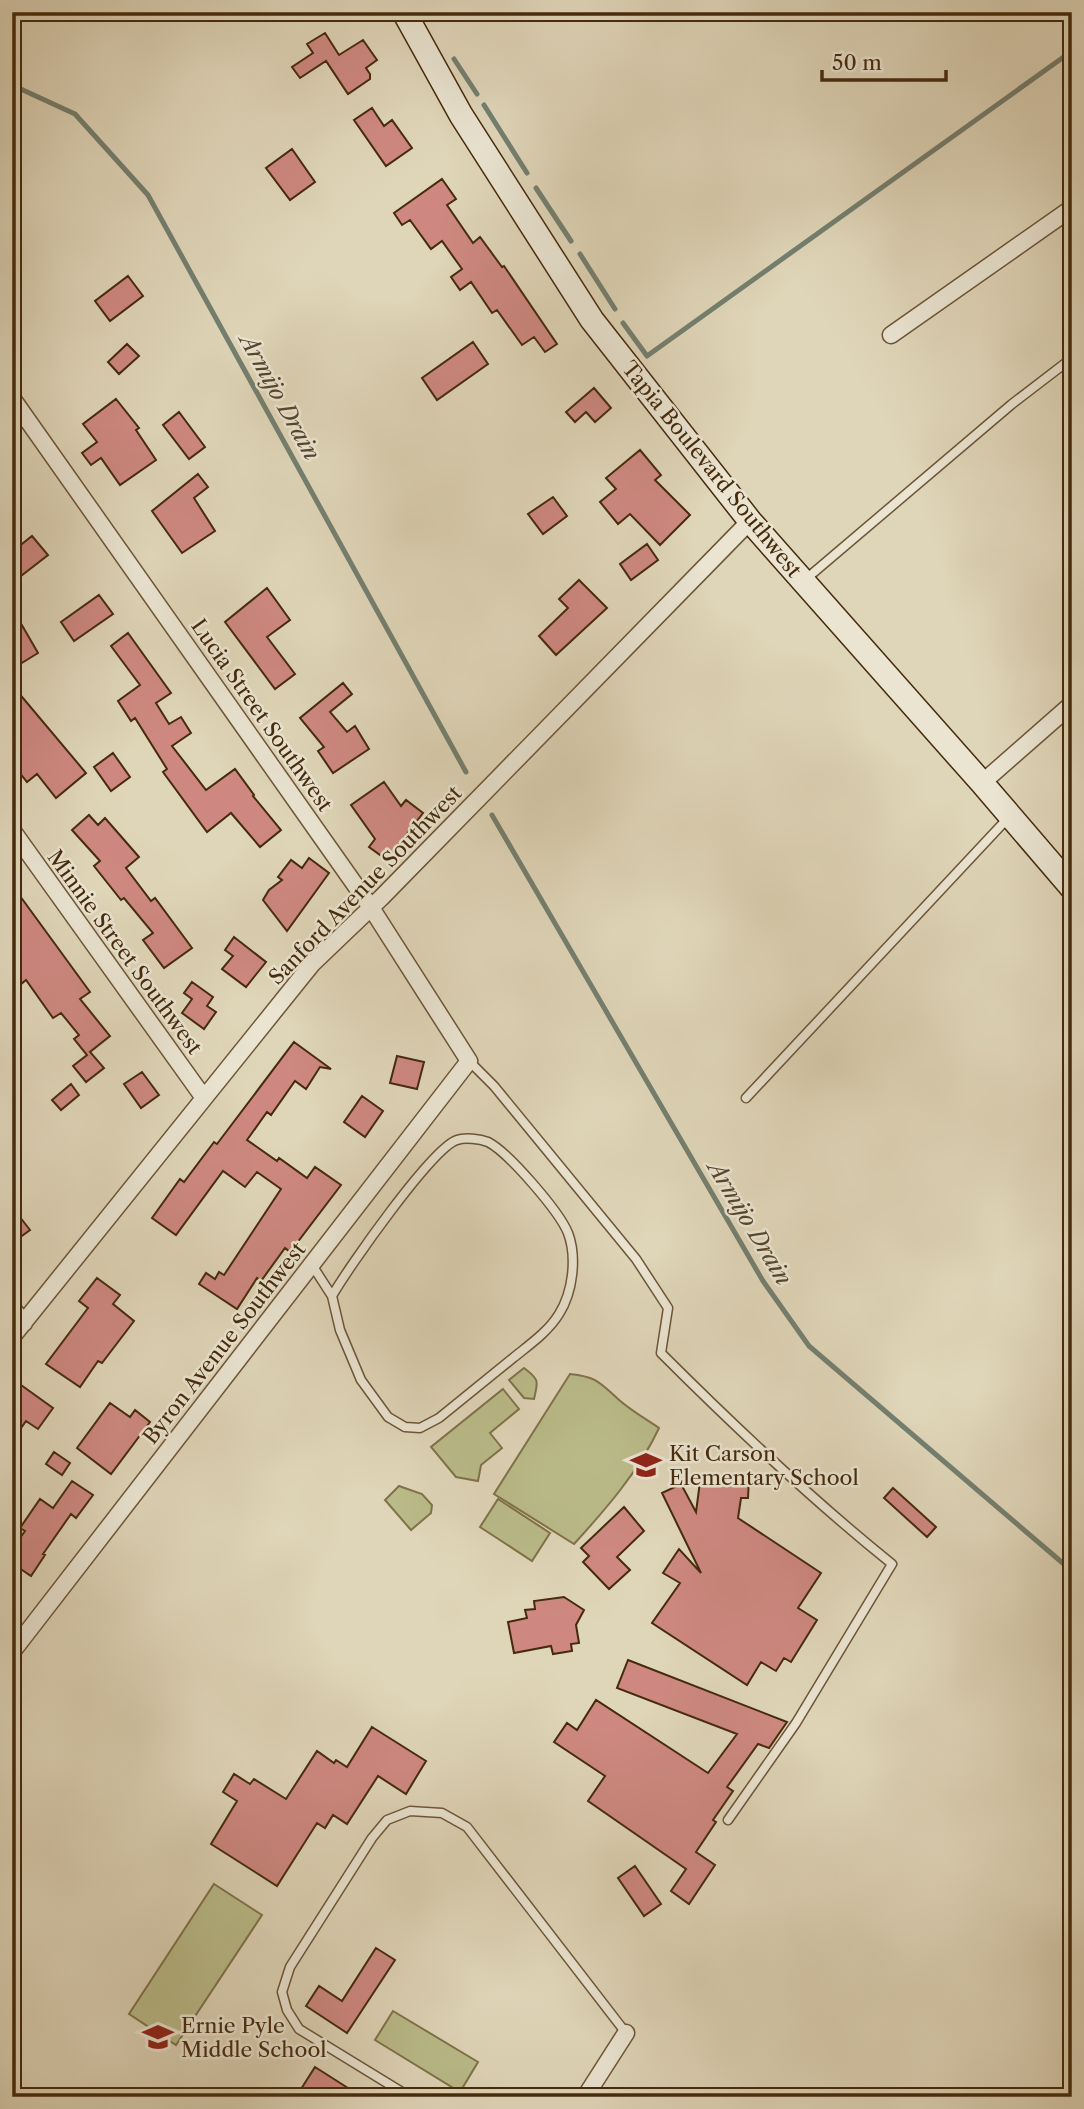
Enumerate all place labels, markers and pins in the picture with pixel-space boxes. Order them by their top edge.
place label: Kit Carson Elementary School [669,1441,859,1490]
school or university icon: Kit Carson Elementary School [629,1448,663,1482]
place label: Ernie Pyle Middle School [181,2013,327,2062]
school or university icon: Ernie Pyle Middle School [141,2020,175,2054]

